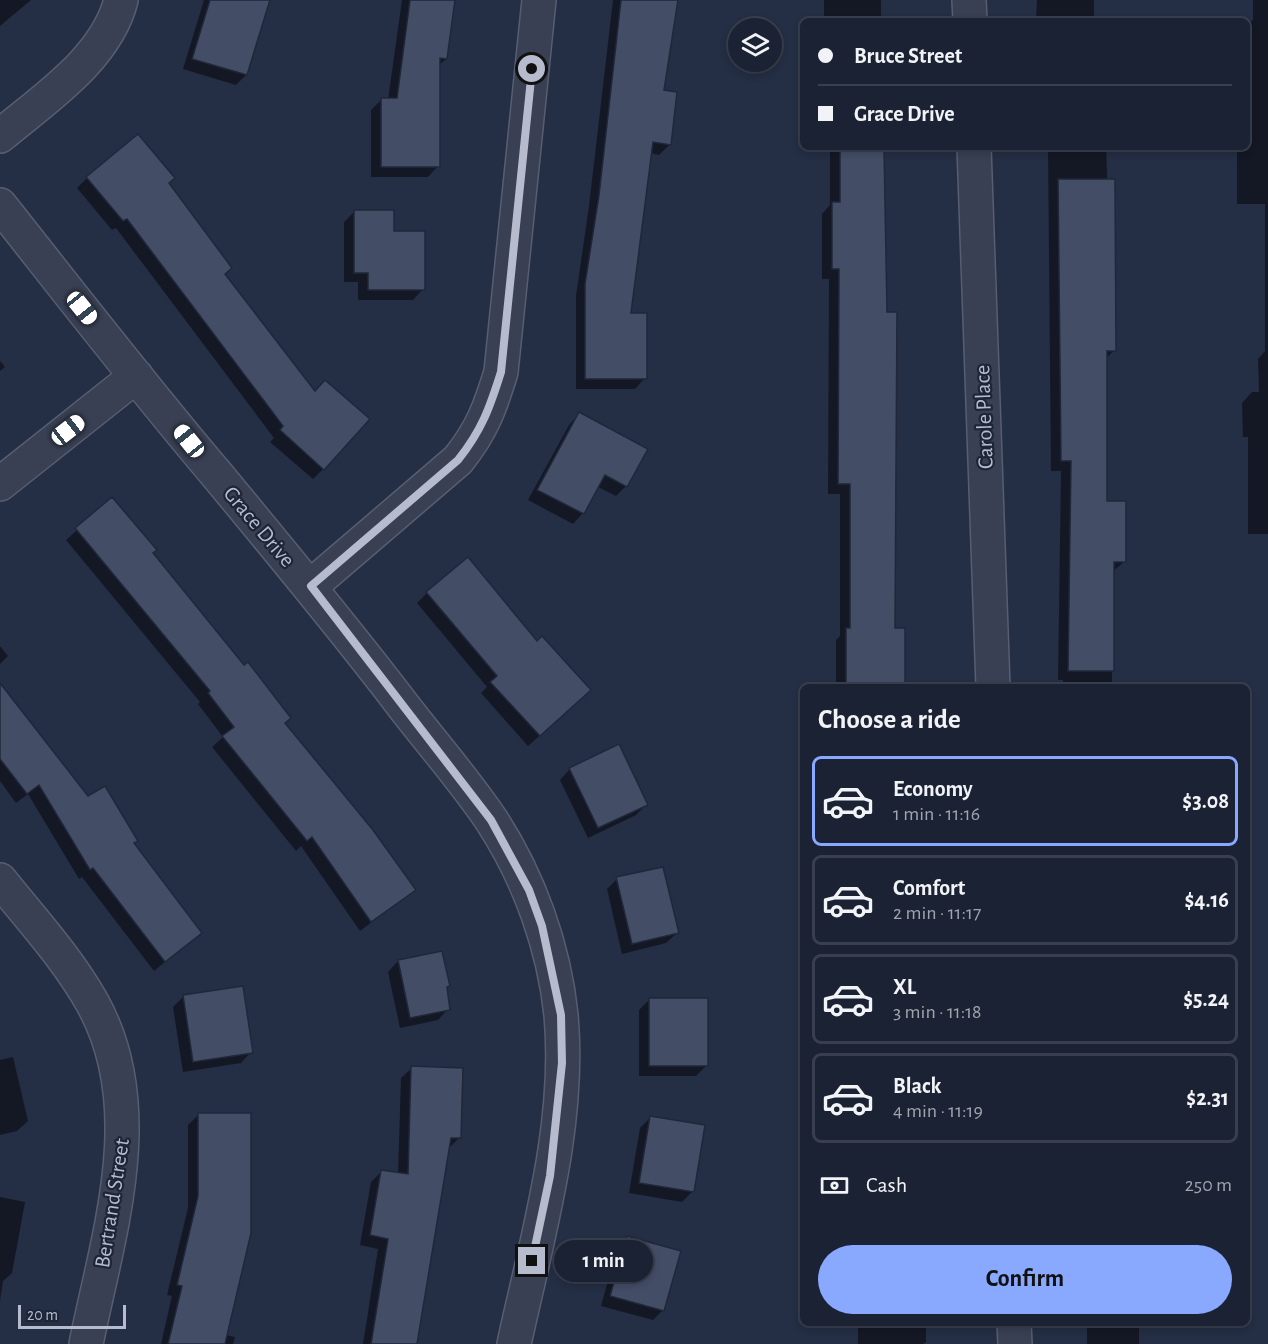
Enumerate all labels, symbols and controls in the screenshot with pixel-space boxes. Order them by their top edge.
map controls [728,18,782,72]
button: layers [728,18,782,72]
text: Bruce Street [854,45,962,67]
route start [518,55,545,82]
text: Grace Drive [854,103,955,125]
car [64,288,100,328]
street label: Carole Place [971,365,997,469]
car [48,412,88,448]
car [171,421,207,461]
street label: Grace Drive [219,482,299,571]
text: Choose a ride [818,706,961,733]
icon: car [821,774,875,828]
text: Economy [893,778,973,800]
text: $3.08 [1182,790,1229,812]
text: 1 min · 11:16 [893,804,980,824]
icon: car [821,873,875,927]
text: Comfort [893,877,965,899]
text: $4.16 [1184,889,1229,911]
text: 2 min · 11:17 [893,903,981,923]
icon: car [821,972,875,1026]
text: XL [893,976,916,998]
text: $5.24 [1183,988,1229,1010]
text: 3 min · 11:18 [893,1002,982,1022]
icon: car [821,1071,875,1125]
text: Black [893,1075,941,1097]
text: $2.31 [1186,1087,1229,1109]
text: 4 min · 11:19 [893,1101,983,1121]
street label: Bertrand Street [91,1137,133,1270]
icon: cash [818,1169,851,1202]
text: Cash [866,1174,907,1196]
text: 250 m [1185,1175,1232,1195]
callout: 1 min [553,1240,652,1282]
button: Confirm [818,1245,1232,1314]
route end [518,1247,545,1274]
text: 1 min [582,1251,625,1271]
scale bar [18,1302,126,1330]
text: 20 m [27,1307,58,1323]

